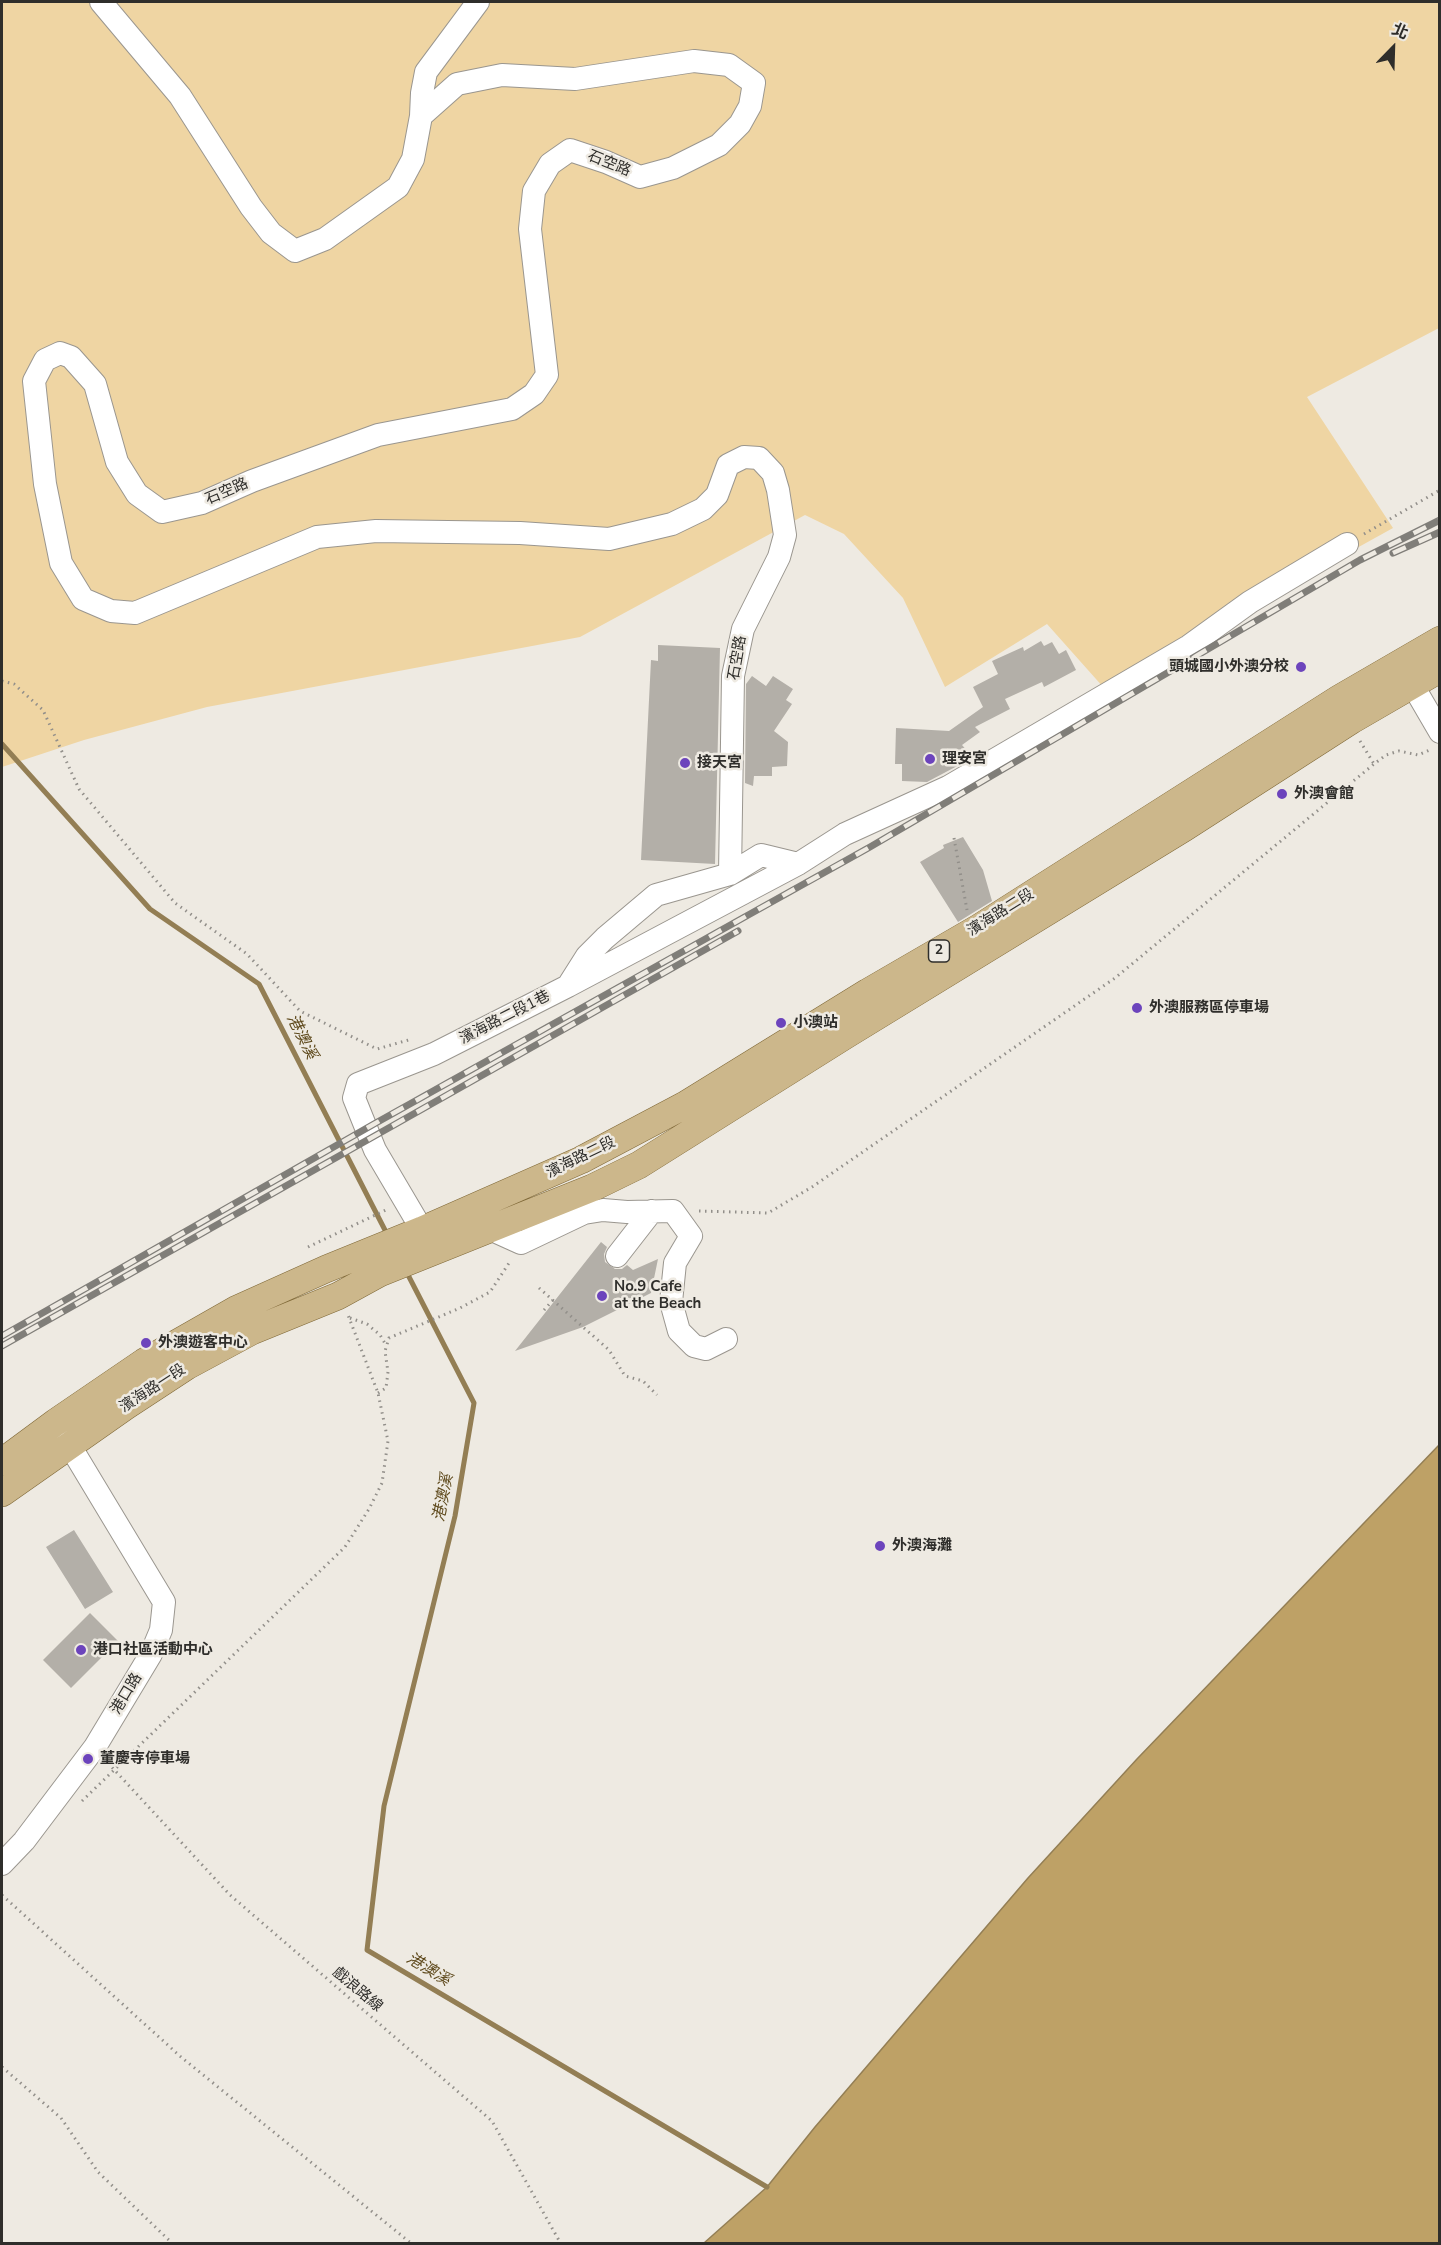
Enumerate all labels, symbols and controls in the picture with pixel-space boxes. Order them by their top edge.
north arrow [1363,18,1423,78]
text: 北 [1388,18,1412,45]
street label: 石空路 [585,147,633,181]
street label: 石空路 [203,475,251,509]
street label: 石空路 [725,634,751,682]
place label: 頭城國小外澳分校 [1169,658,1289,676]
marker: 頭城國小外澳分校 [1294,660,1308,674]
place label: 理安宮 [942,750,987,768]
marker: 理安宮 [923,752,937,766]
place label: 接天宮 [697,754,742,772]
marker: 接天宮 [678,756,692,770]
place label: 外澳會館 [1294,785,1354,803]
marker: 外澳會館 [1275,787,1289,801]
street label: 濱海路二段 [964,885,1038,941]
road number: 2 [928,940,950,962]
street label: 濱海路二段1巷 [457,988,553,1048]
place label: 外澳服務區停車場 [1149,999,1269,1017]
marker: 外澳服務區停車場 [1130,1001,1144,1015]
water label: 港澳溪 [282,1011,320,1063]
place label: 小澳站 [793,1014,838,1032]
marker: 小澳站 [774,1016,788,1030]
street label: 濱海路二段 [543,1133,619,1183]
place label: No.9 Cafe at the Beach [614,1278,701,1313]
marker: No.9 Cafe at the Beach [595,1289,609,1303]
place label: 外澳遊客中心 [158,1334,248,1352]
marker: 外澳遊客中心 [139,1336,153,1350]
street label: 濱海路一段 [117,1361,189,1417]
water label: 港澳溪 [430,1473,458,1523]
place label: 外澳海灘 [892,1537,952,1555]
marker: 外澳海灘 [873,1539,887,1553]
place label: 港口社區活動中心 [93,1641,213,1659]
marker: 港口社區活動中心 [74,1643,88,1657]
street label: 港口路 [108,1670,146,1718]
place label: 董慶寺停車場 [100,1750,190,1768]
marker: 董慶寺停車場 [81,1752,95,1766]
water label: 港澳溪 [402,1949,454,1991]
street label: 戲浪路線 [328,1964,386,2016]

